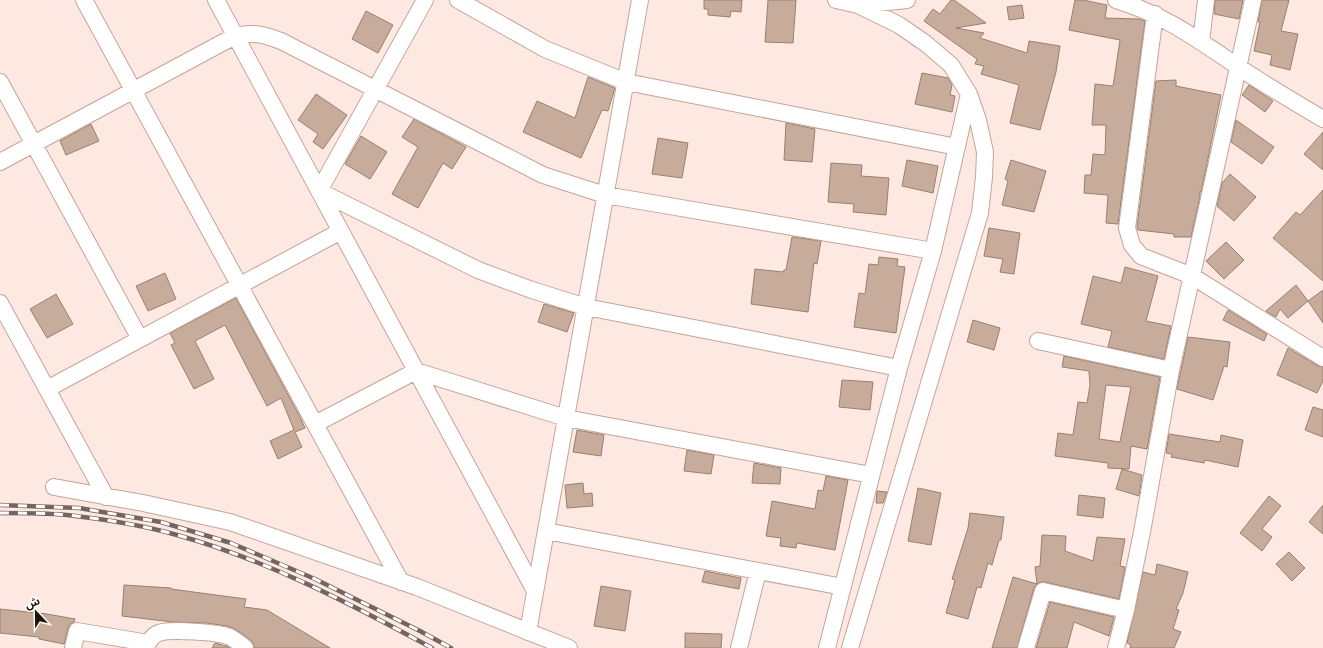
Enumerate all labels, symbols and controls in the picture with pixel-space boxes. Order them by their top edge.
north arrow [16,592,56,632]
text: ش [23,593,42,612]

